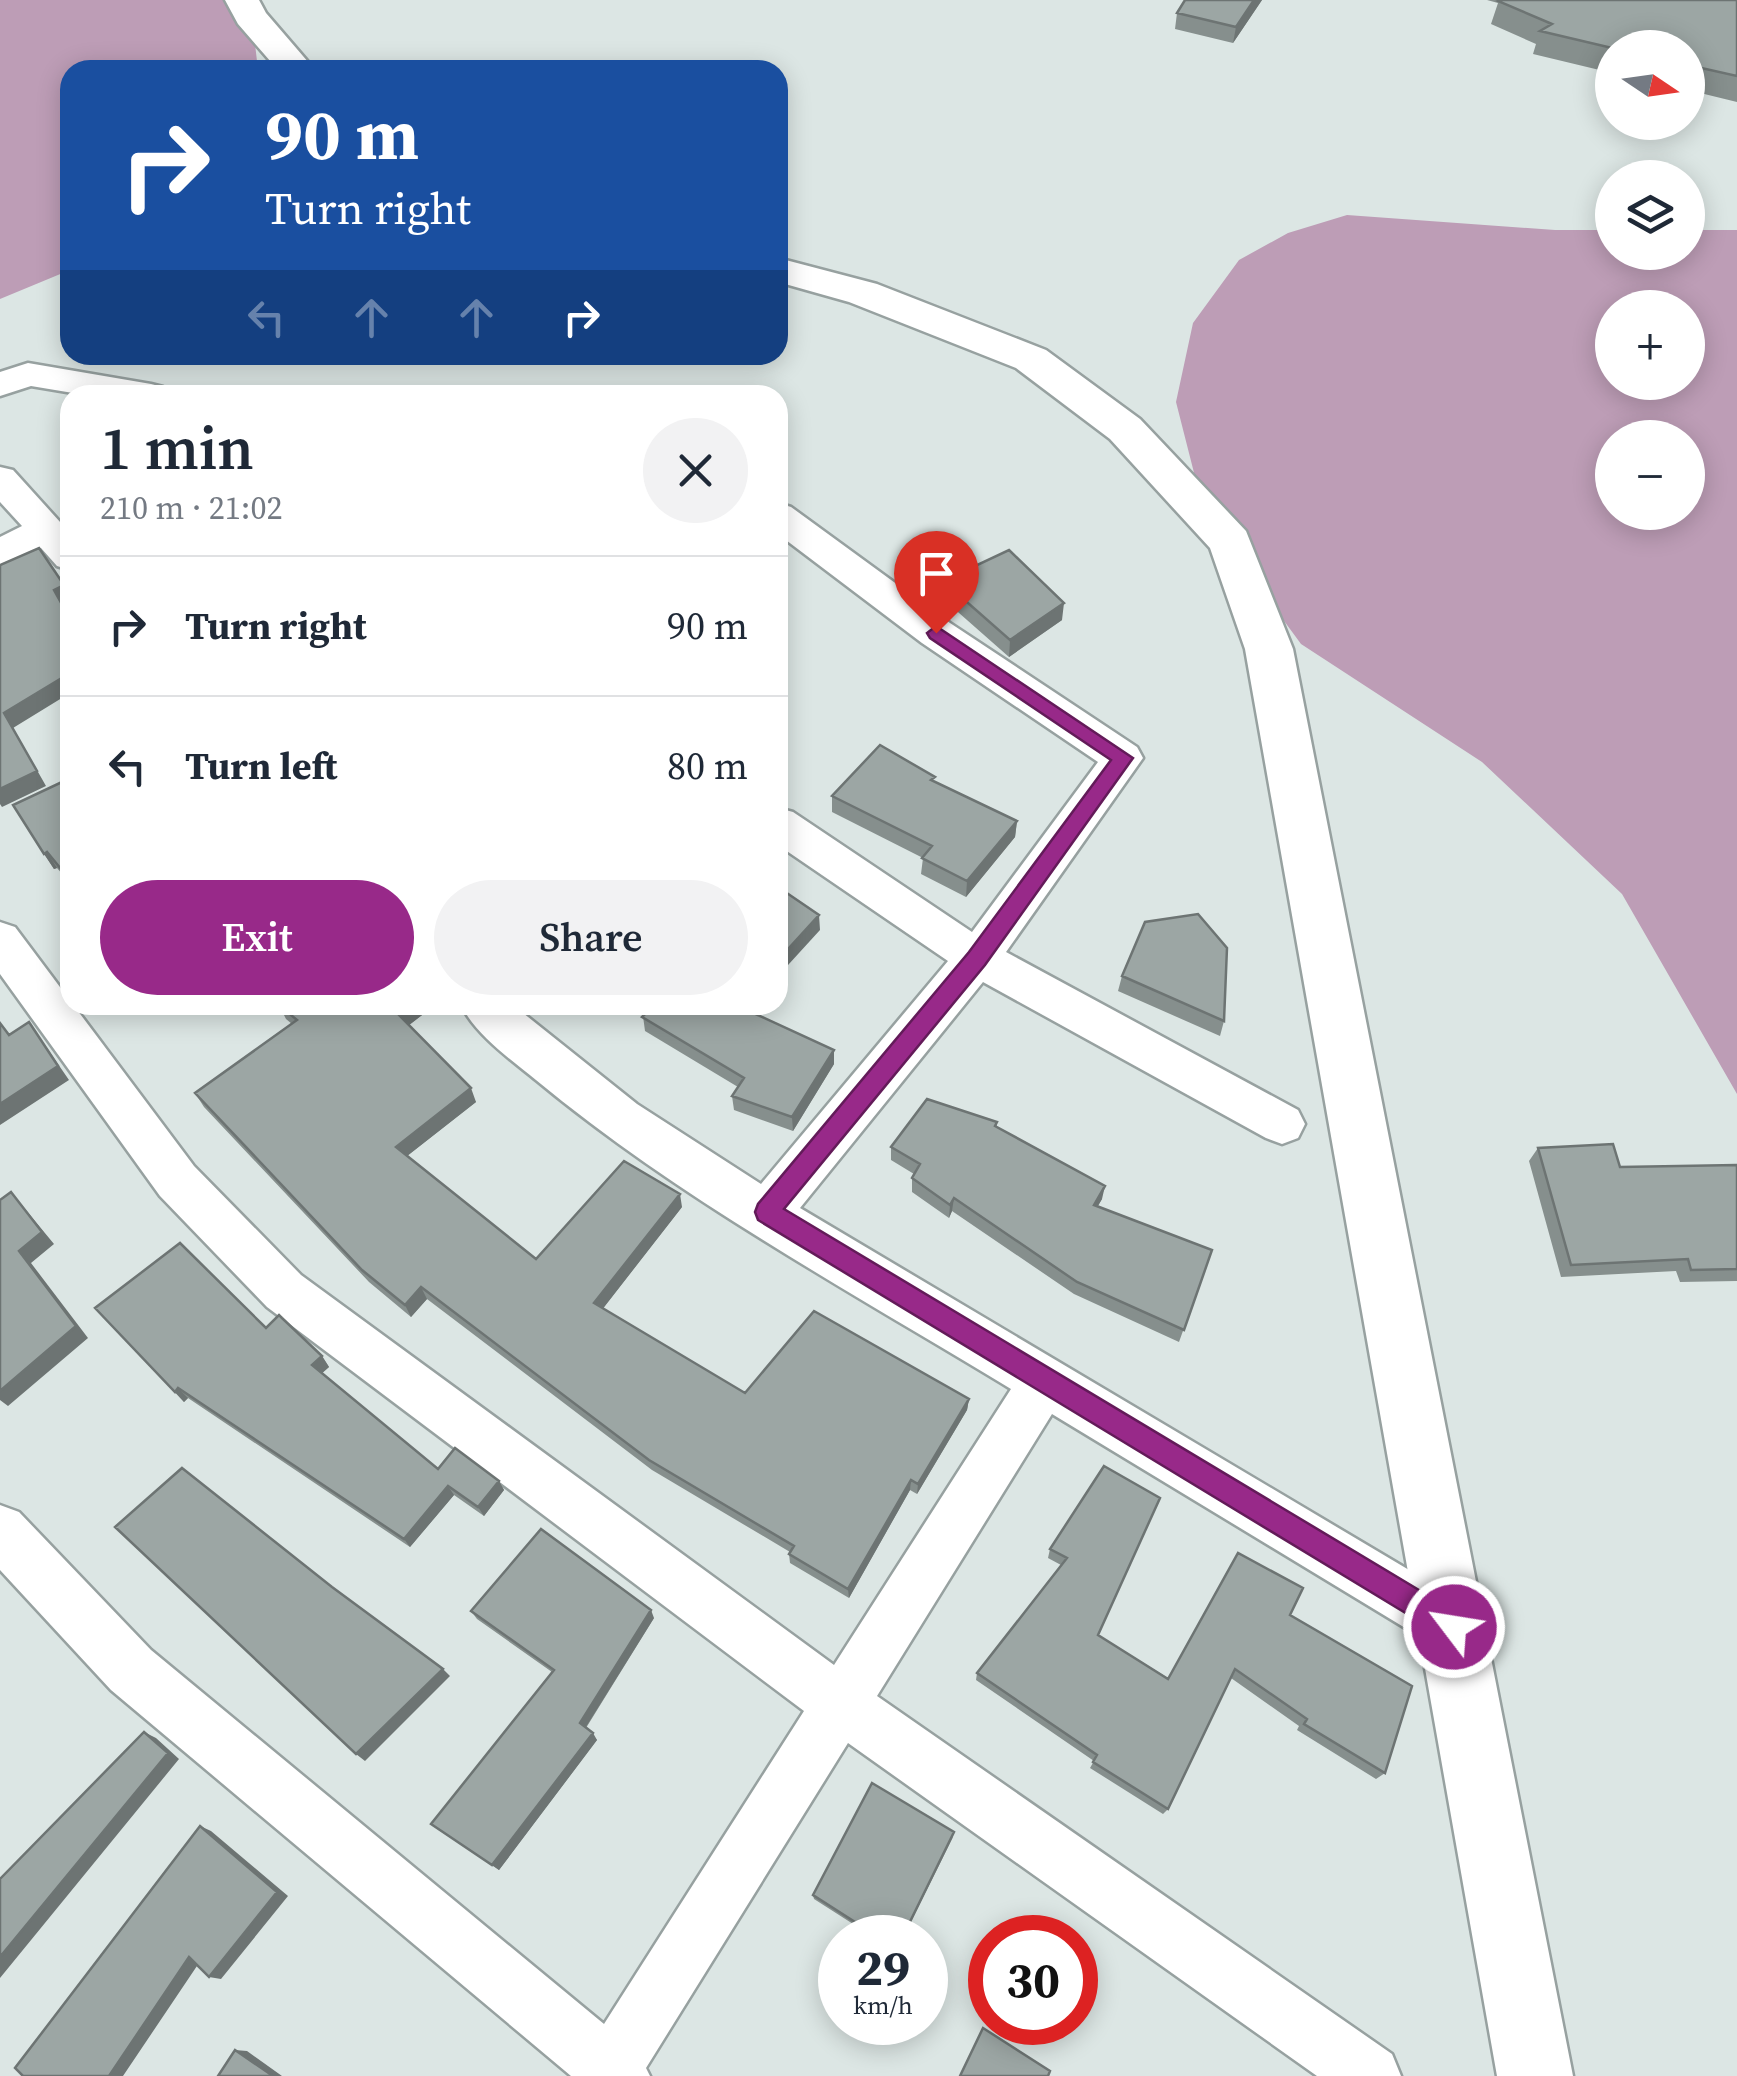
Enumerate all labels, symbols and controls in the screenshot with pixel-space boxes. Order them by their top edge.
north arrow [1595,30,1705,140]
map controls [1595,30,1705,530]
text: 90 m [265,86,419,182]
icon: right [100,100,230,230]
button: layers [1595,160,1705,270]
text: Turn right [265,177,471,239]
icon: left [239,290,294,345]
icon: ahead [344,290,399,345]
icon: ahead [449,290,504,345]
icon: right [554,290,609,345]
button: + [1595,290,1705,400]
text: 1 min [100,407,254,489]
button: close [643,418,748,523]
button: − [1595,420,1705,530]
text: 210 m · 21:02 [100,486,282,530]
pin [894,531,979,634]
icon: arrive [909,546,964,601]
icon: right [100,599,155,654]
text: Turn right [185,600,367,652]
text: 90 m [667,600,748,652]
icon: left [100,739,155,794]
text: Turn left [185,740,337,792]
text: 80 m [667,740,748,792]
button: Exit [100,880,414,995]
button: Share [434,880,748,995]
position arrow [1402,1575,1506,1679]
speed limit sign: 30 [968,1915,1098,2045]
text: 29 [856,1933,910,2002]
text: km/h [853,1988,913,2022]

